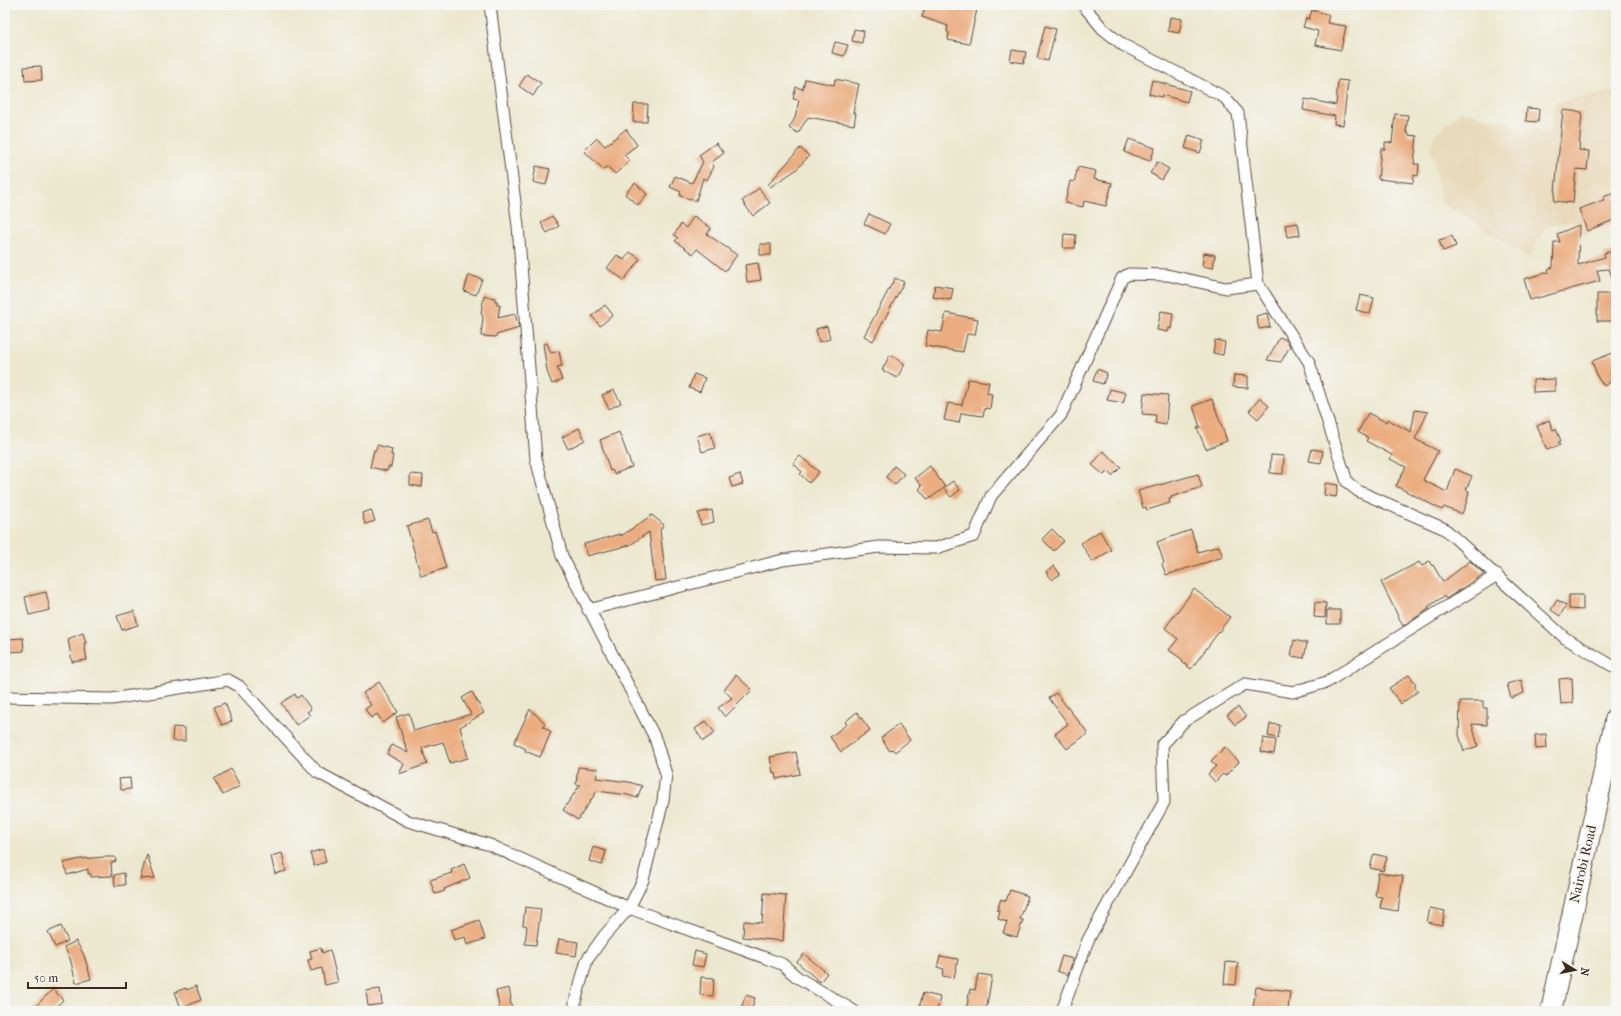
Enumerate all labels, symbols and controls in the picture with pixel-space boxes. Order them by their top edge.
street label: Nairobi Road [1566,823,1600,905]
north arrow [1555,950,1595,990]
scale bar [28,964,126,990]
text: N [1577,966,1591,978]
text: 50 m [34,971,58,985]

